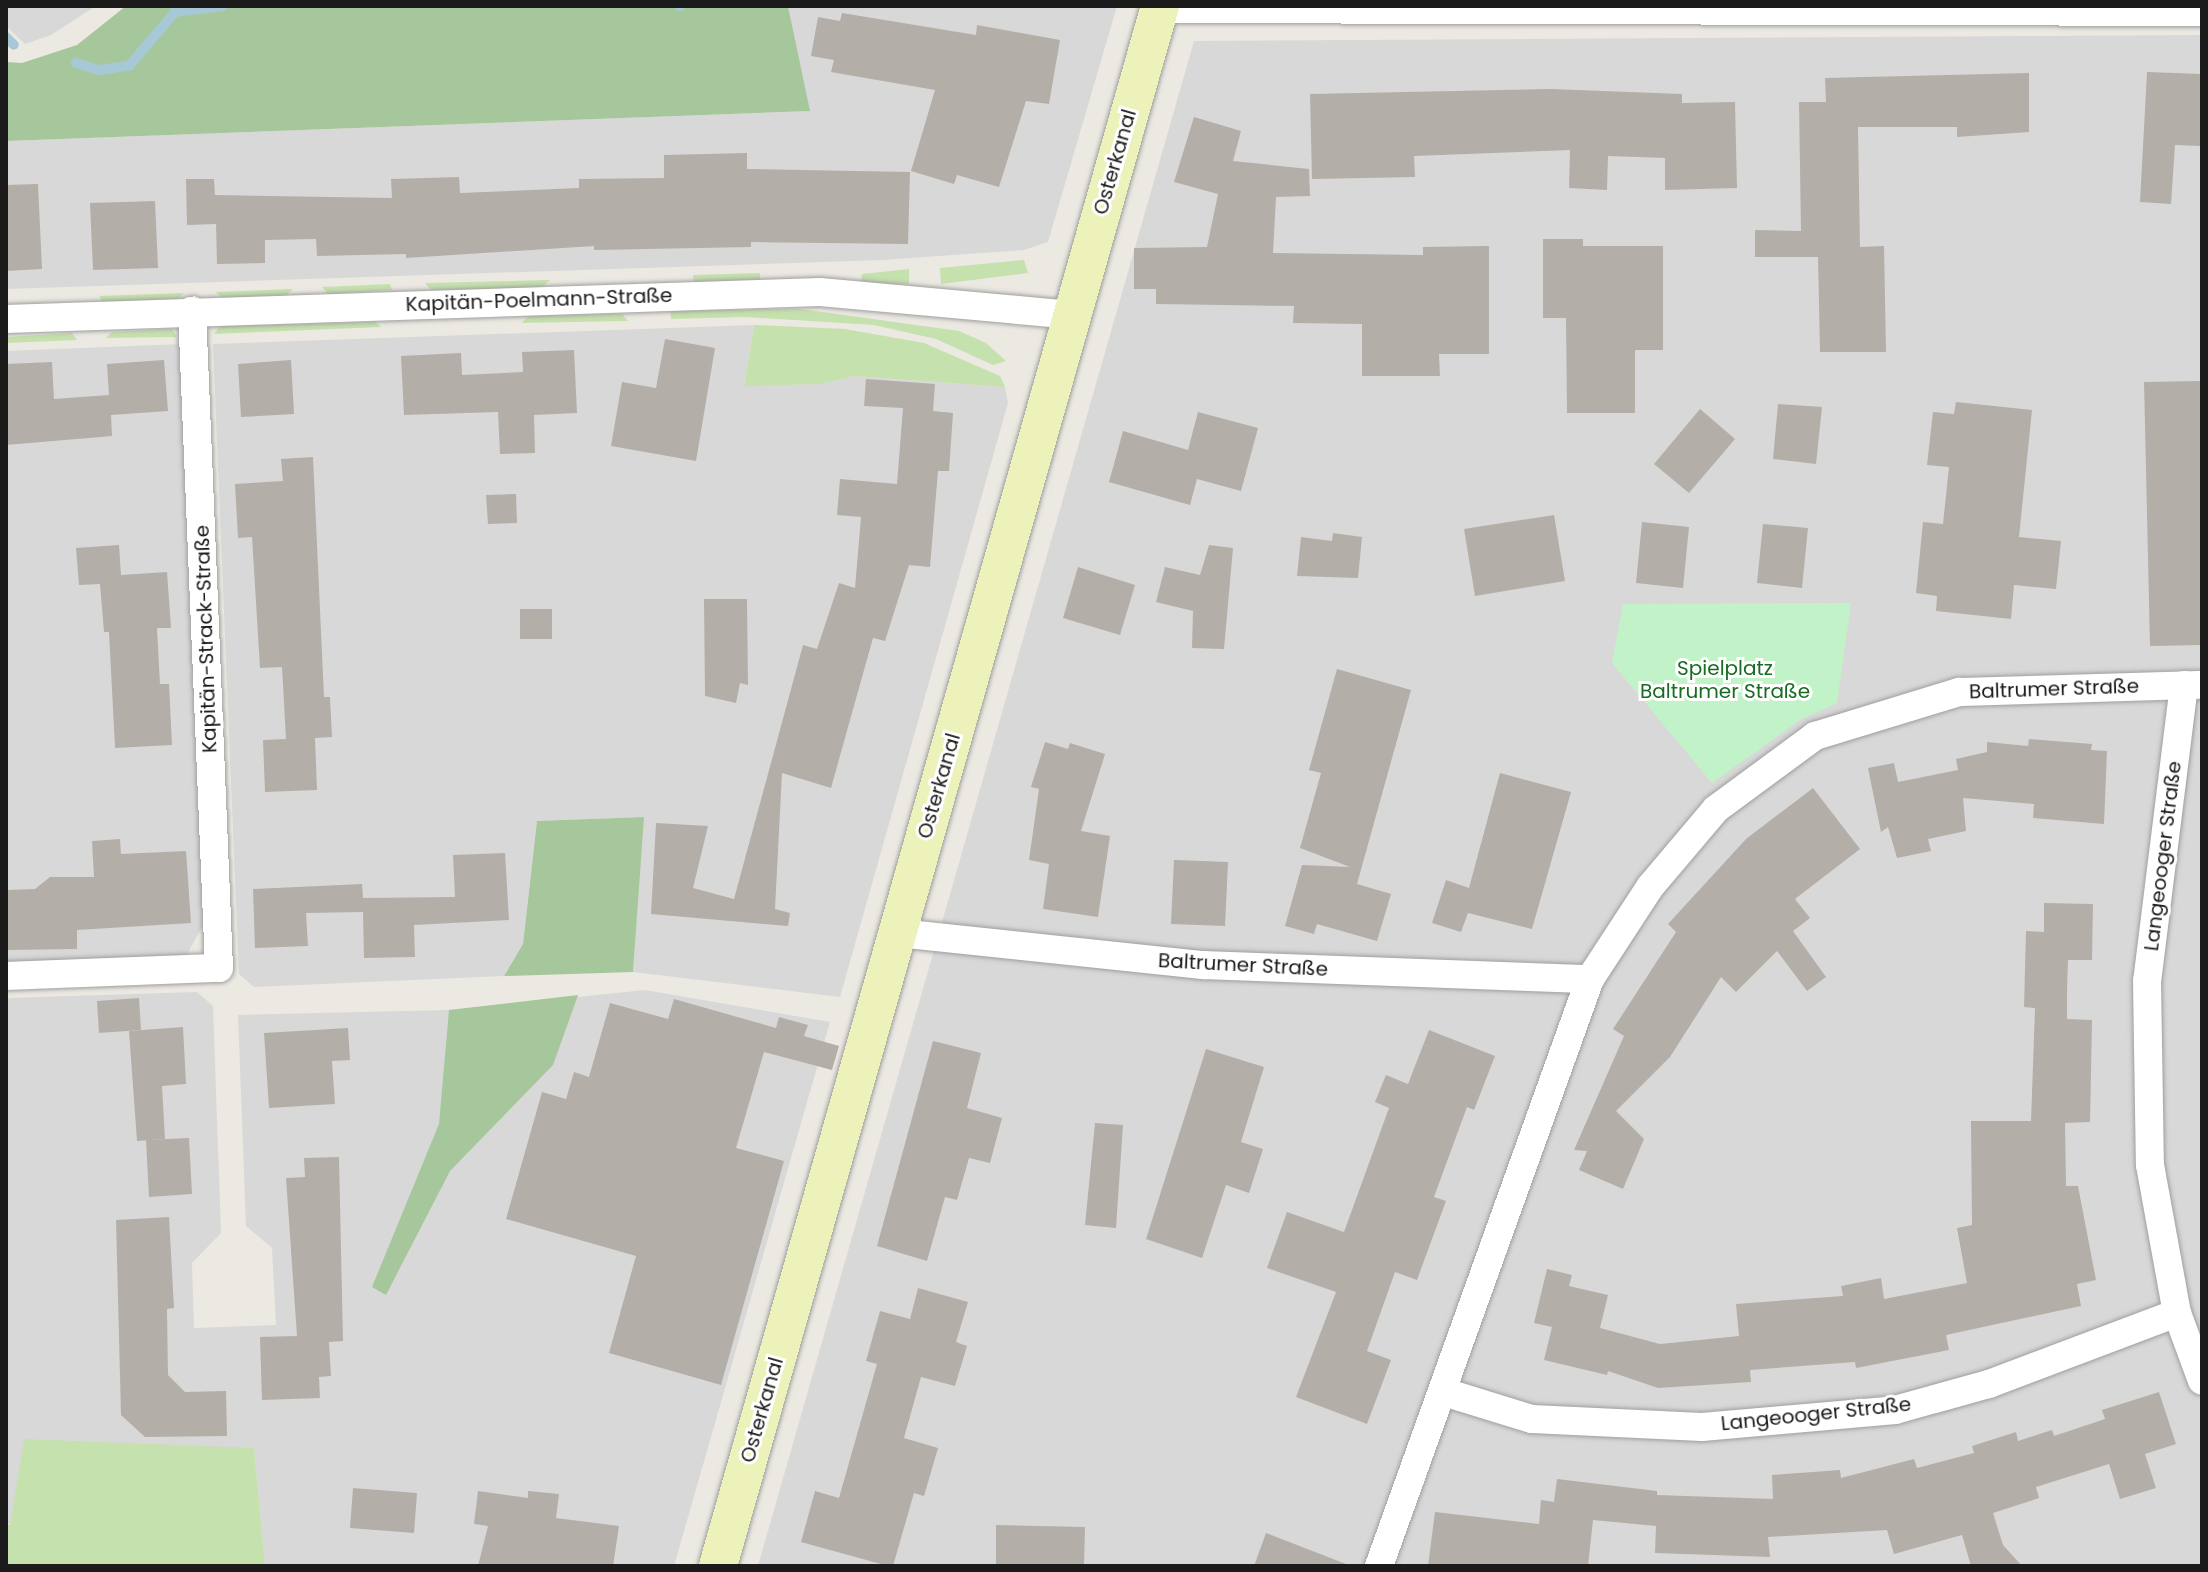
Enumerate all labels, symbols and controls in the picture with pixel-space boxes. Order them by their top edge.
street label: Osterkanal [1089,107,1141,217]
street label: Kapitän-Poelmann-Straße [405,283,673,317]
street label: Kapitän-Strack-Straße [190,525,222,753]
park label: Spielplatz Baltrumer Straße [1640,656,1810,703]
street label: Baltrumer Straße [1969,674,2139,704]
street label: Osterkanal [913,731,965,841]
street label: Langeooger Straße [2139,760,2187,952]
street label: Baltrumer Straße [1157,949,1329,981]
street label: Osterkanal [736,1355,788,1465]
street label: Langeooger Straße [1720,1392,1912,1436]

